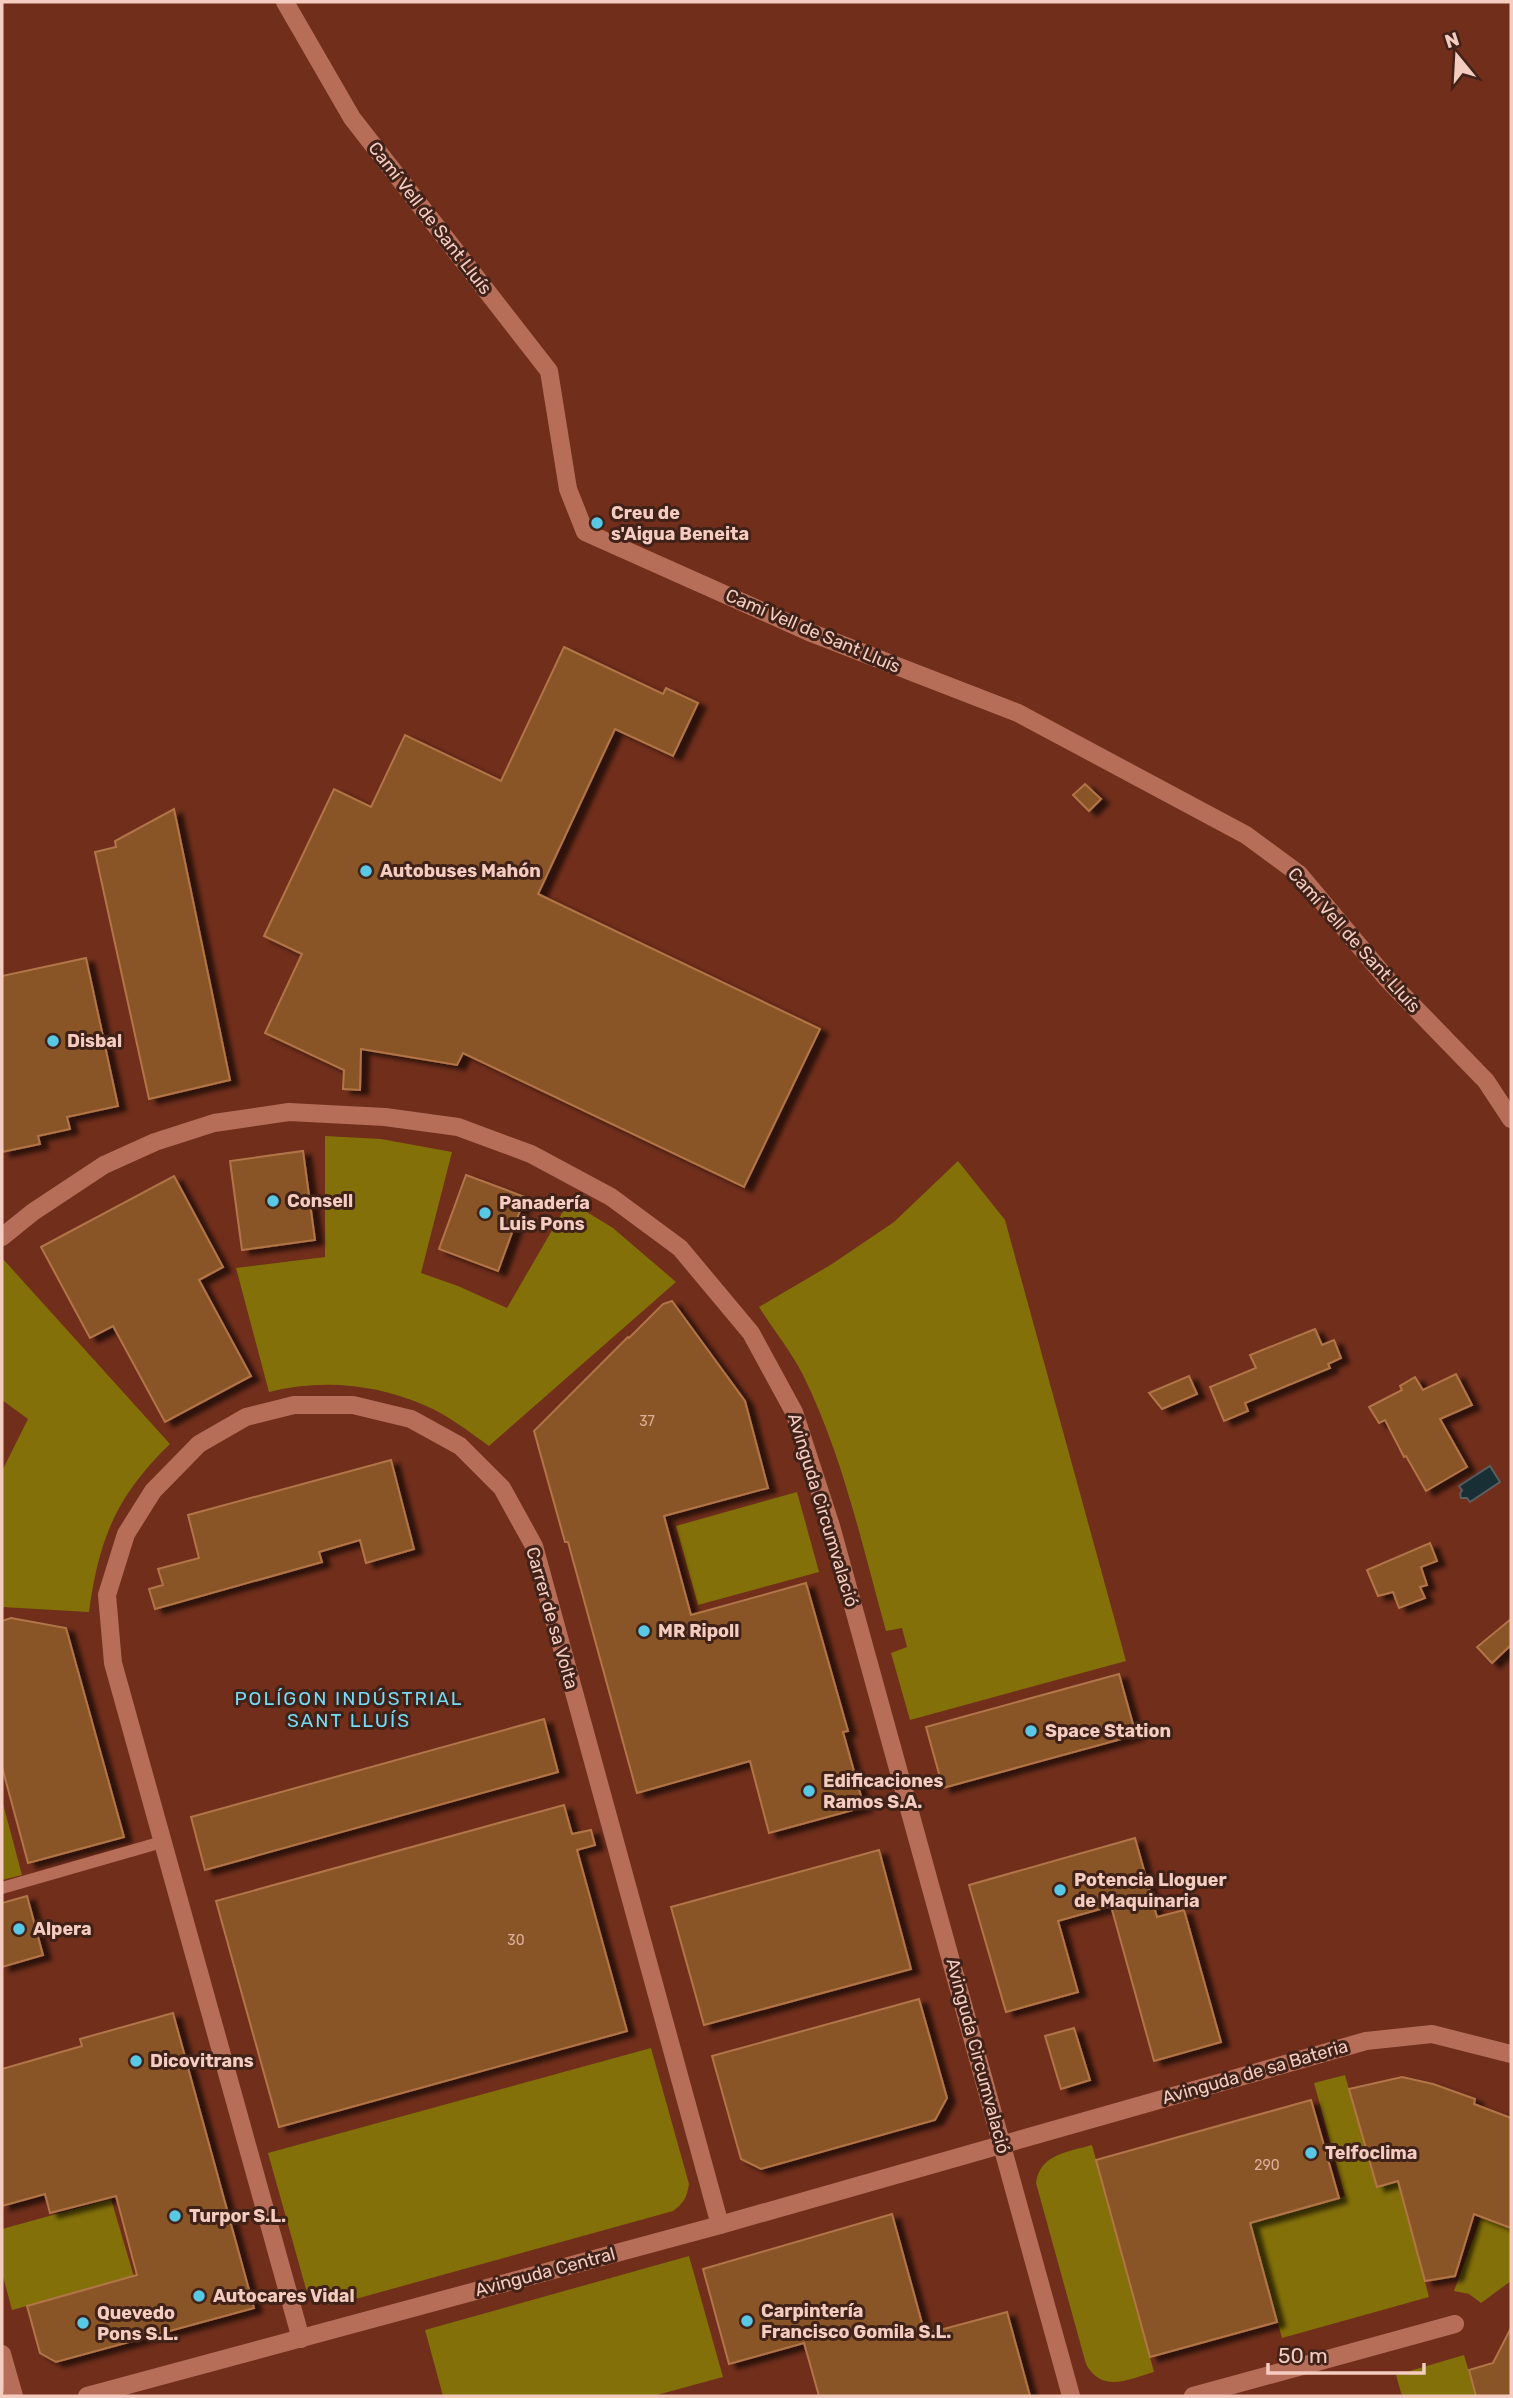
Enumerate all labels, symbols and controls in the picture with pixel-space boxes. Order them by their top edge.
north arrow [1422,21,1492,91]
text: N [1442,27,1462,53]
street label: Camí Vell de Sant Lluís [364,137,496,299]
place label: Creu de s'Aigua Beneita [611,502,749,545]
marker: Creu de s'Aigua Beneita [589,515,605,531]
street label: Camí Vell de Sant Lluís [722,584,904,678]
place label: Autobuses Mahón [380,860,541,882]
marker: Autobuses Mahón [358,863,374,879]
street label: Camí Vell de Sant Lluís [1283,863,1425,1017]
place label: Disbal [67,1030,122,1052]
marker: Disbal [45,1033,61,1049]
place label: Consell [287,1190,353,1212]
place label: Panadería Luis Pons [499,1192,590,1235]
marker: Consell [265,1193,281,1209]
marker: Panadería Luis Pons [477,1205,493,1221]
street label: Avinguda Circumvalació [783,1410,863,1610]
house number: 37 [639,1413,655,1430]
street label: Carrer de sa Volta [521,1544,583,1692]
place label: MR Ripoll [658,1620,739,1642]
marker: MR Ripoll [636,1623,652,1639]
district label: POLÍGON INDÚSTRIAL SANT LLUÍS [234,1687,464,1732]
place label: Space Station [1045,1720,1171,1742]
marker: Space Station [1023,1723,1039,1739]
place label: Edificaciones Ramos S.A. [823,1770,943,1813]
marker: Edificaciones Ramos S.A. [801,1783,817,1799]
place label: Potencia Lloguer de Maquinaria [1074,1869,1227,1912]
marker: Potencia Lloguer de Maquinaria [1052,1882,1068,1898]
place label: Alpera [33,1918,92,1940]
marker: Alpera [11,1921,27,1937]
house number: 30 [507,1932,525,1949]
street label: Avinguda Circumvalació [941,1956,1015,2156]
street label: Avinguda de sa Bateria [1160,2035,1350,2109]
place label: Dicovitrans [150,2050,254,2072]
marker: Dicovitrans [128,2053,144,2069]
place label: Telfoclima [1325,2142,1417,2164]
marker: Telfoclima [1303,2145,1319,2161]
house number: 290 [1254,2157,1280,2174]
place label: Turpor S.L. [189,2205,286,2227]
marker: Turpor S.L. [167,2208,183,2224]
street label: Avinguda Central [472,2243,618,2301]
place label: Autocares Vidal [213,2285,355,2307]
marker: Autocares Vidal [191,2288,207,2304]
place label: Carpintería Francisco Gomila S.L. [761,2300,951,2343]
place label: Quevedo Pons S.L. [97,2302,178,2345]
marker: Carpintería Francisco Gomila S.L. [739,2313,755,2329]
marker: Quevedo Pons S.L. [75,2315,91,2331]
scale bar [1268,2332,1424,2376]
text: 50 m [1278,2343,1328,2368]

